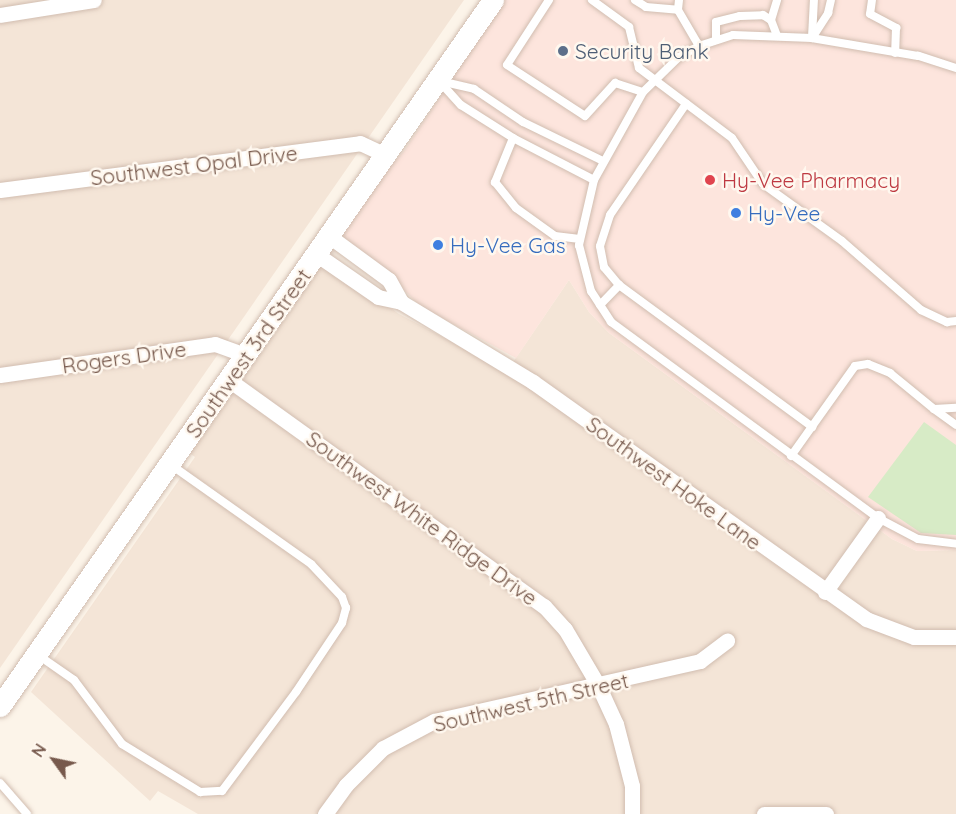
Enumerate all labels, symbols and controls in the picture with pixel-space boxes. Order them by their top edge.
place label: Security Bank [575,38,709,64]
marker: Security Bank [556,44,570,58]
street label: Southwest Opal Drive [89,140,299,190]
place label: Hy-Vee Pharmacy [722,167,900,193]
marker: Hy-Vee Pharmacy [703,173,717,187]
place label: Hy-Vee [748,200,820,226]
marker: Hy-Vee [729,206,743,220]
place label: Hy-Vee Gas [450,232,566,258]
marker: Hy-Vee Gas [431,238,445,252]
street label: Southwest 3rd Street [180,264,316,442]
street label: Rogers Drive [60,336,188,378]
street label: Southwest Hoke Lane [582,411,766,555]
street label: Southwest White Ridge Drive [302,426,542,610]
street label: Southwest 5th Street [431,667,631,737]
north arrow [24,730,84,790]
text: N [27,740,50,761]

